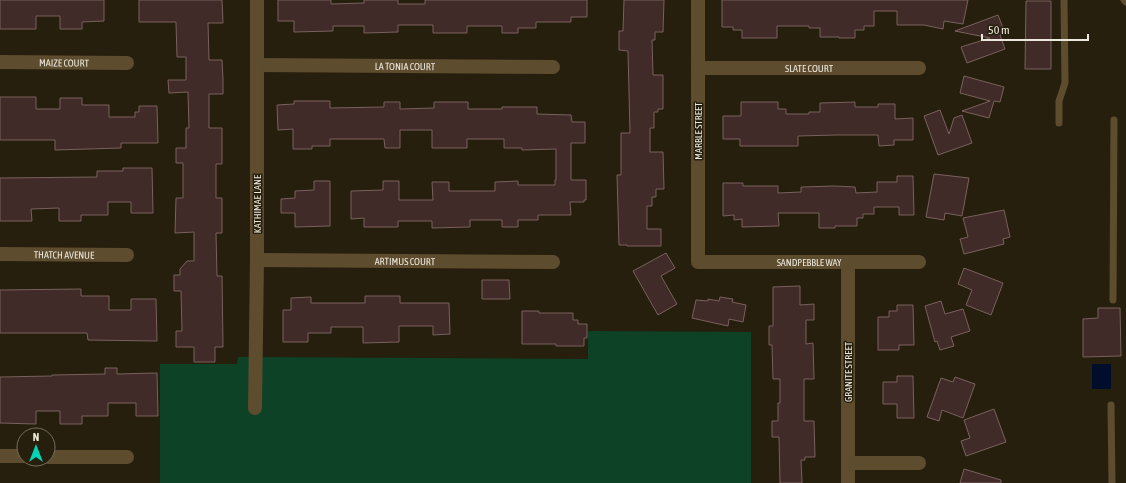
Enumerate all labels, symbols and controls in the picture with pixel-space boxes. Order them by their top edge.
scale bar [982,16,1088,42]
text: 50 m [988,23,1010,37]
street label: MAIZE COURT [39,57,90,69]
street label: LA TONIA COURT [375,61,436,72]
street label: SLATE COURT [785,63,834,74]
street label: MARBLE STREET [693,102,704,160]
street label: KATHIMAE LANE [252,174,263,233]
street label: THATCH AVENUE [34,249,95,261]
street label: ARTIMUS COURT [375,256,436,267]
street label: SANDPEBBLE WAY [777,257,842,268]
street label: GRANITE STREET [843,341,854,402]
north arrow [16,427,56,467]
text: N [33,431,39,443]

